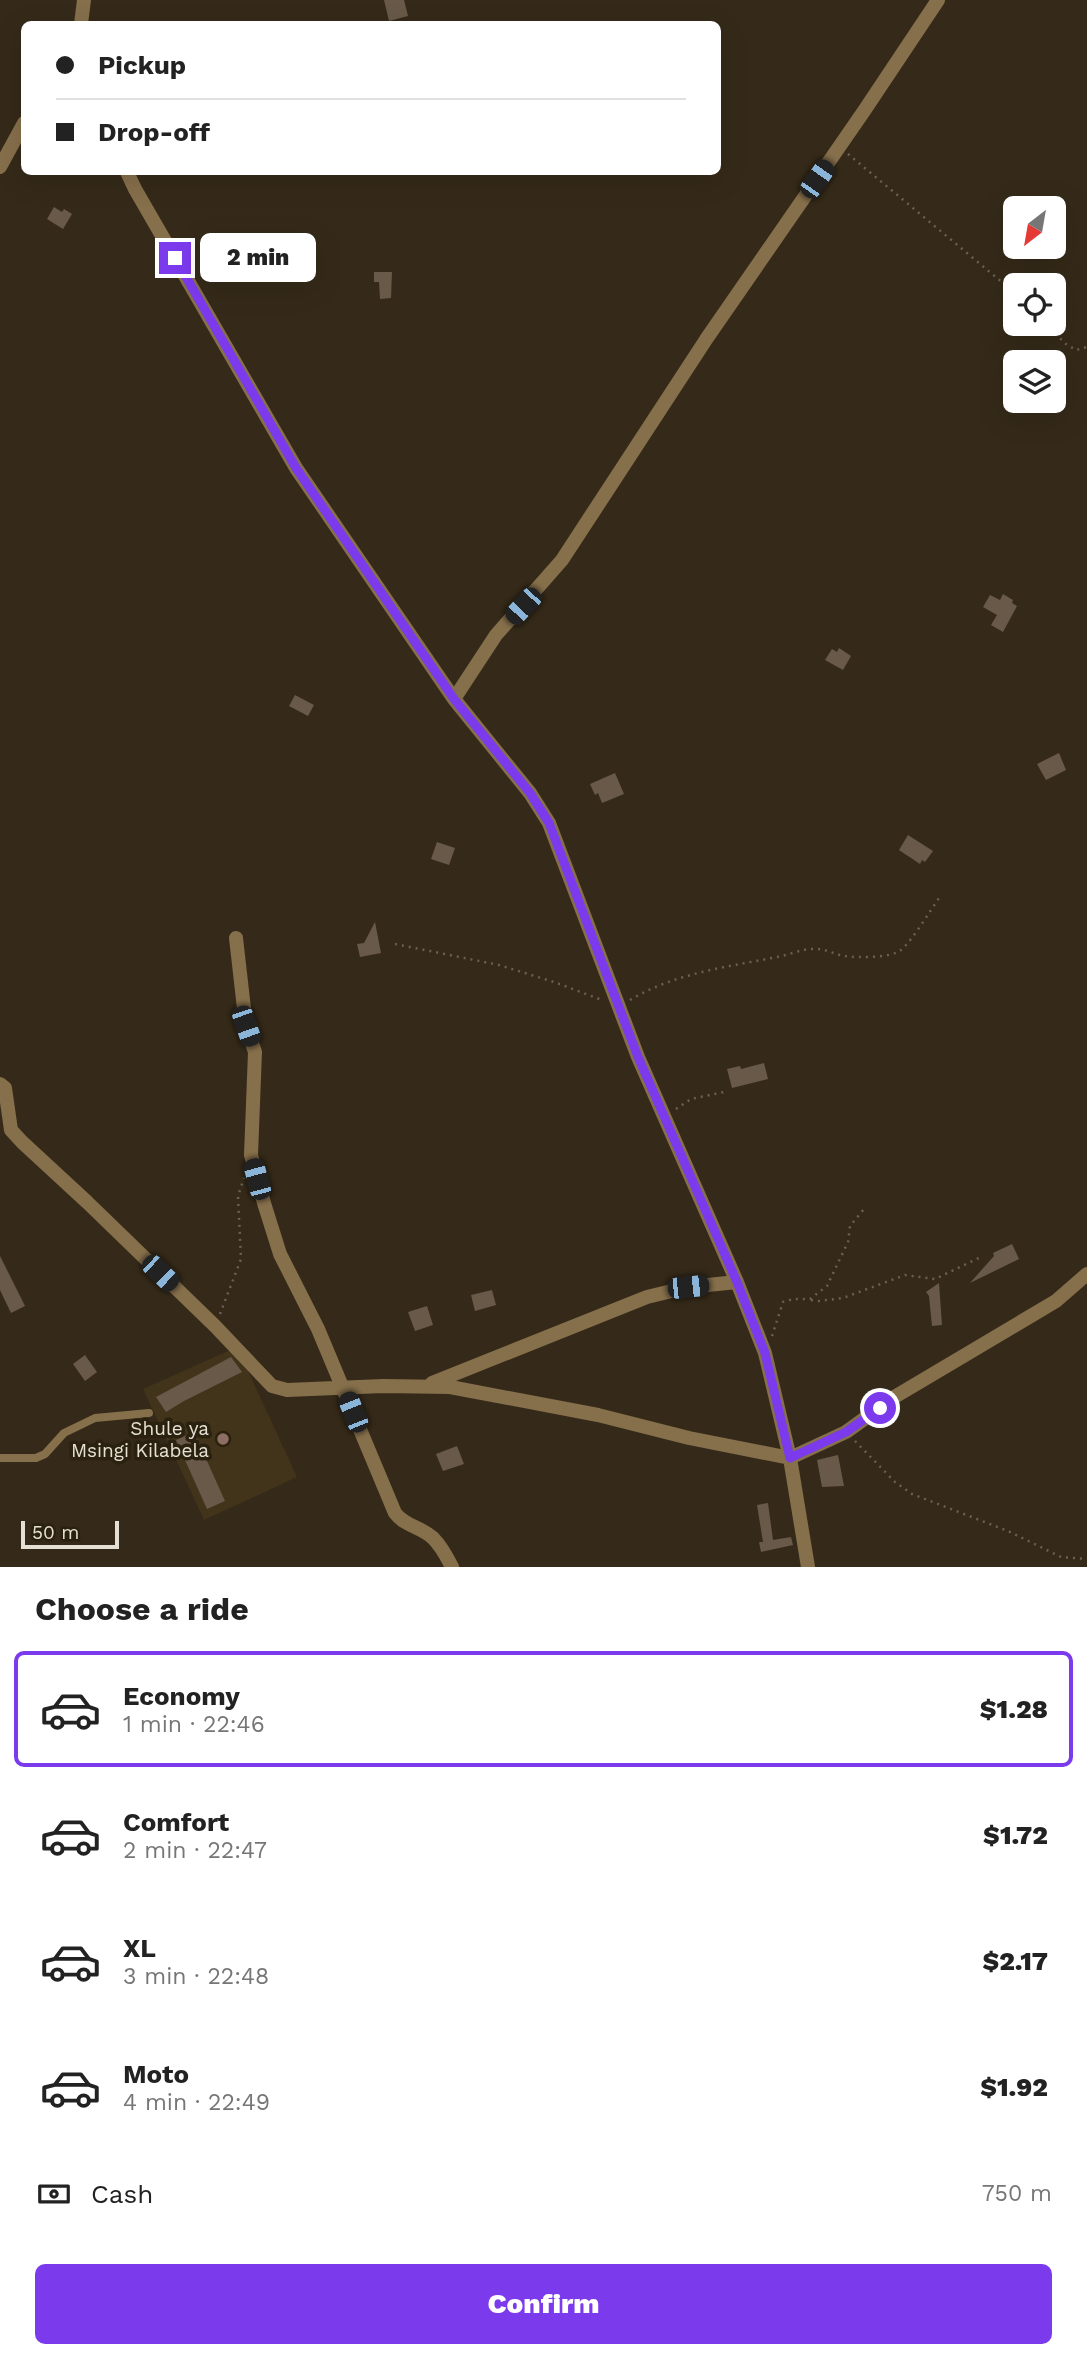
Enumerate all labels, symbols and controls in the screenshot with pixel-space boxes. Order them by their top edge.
text: Pickup [98,50,186,80]
text: Drop-off [98,117,210,147]
car [797,156,838,202]
north arrow [1003,196,1066,259]
map controls [1003,196,1066,413]
callout: 2 min [200,233,315,282]
route end [159,242,191,274]
text: 2 min [227,244,289,271]
button: locate [1003,273,1066,336]
button: layers [1003,350,1066,413]
car [501,583,546,629]
car [230,1003,263,1049]
car [242,1156,273,1202]
car [138,1251,183,1295]
car [667,1274,710,1300]
car [336,1389,371,1435]
route start [864,1392,896,1424]
place label: Shule ya Msingi Kilabela [71,1417,209,1462]
marker: Shule ya Msingi Kilabela [215,1431,231,1447]
scale bar [21,1518,119,1550]
text: 50 m [32,1521,79,1544]
text: Choose a ride [35,1590,249,1628]
icon: car [39,1678,102,1741]
text: Economy [123,1681,240,1711]
text: $1.28 [980,1694,1048,1724]
text: 1 min · 22:46 [123,1711,265,1738]
icon: car [39,1804,102,1867]
text: Comfort [123,1807,229,1837]
text: $1.72 [983,1820,1048,1850]
text: 2 min · 22:47 [123,1837,267,1864]
icon: car [39,1930,102,1993]
text: XL [123,1933,156,1963]
text: $2.17 [982,1946,1048,1976]
text: 3 min · 22:48 [123,1963,269,1990]
icon: car [39,2056,102,2119]
text: Moto [123,2059,189,2089]
text: $1.92 [980,2072,1048,2102]
text: 4 min · 22:49 [123,2089,270,2116]
icon: cash [35,2175,73,2213]
text: Cash [91,2179,153,2209]
text: 750 m [982,2180,1052,2207]
button: Confirm [35,2264,1052,2344]

